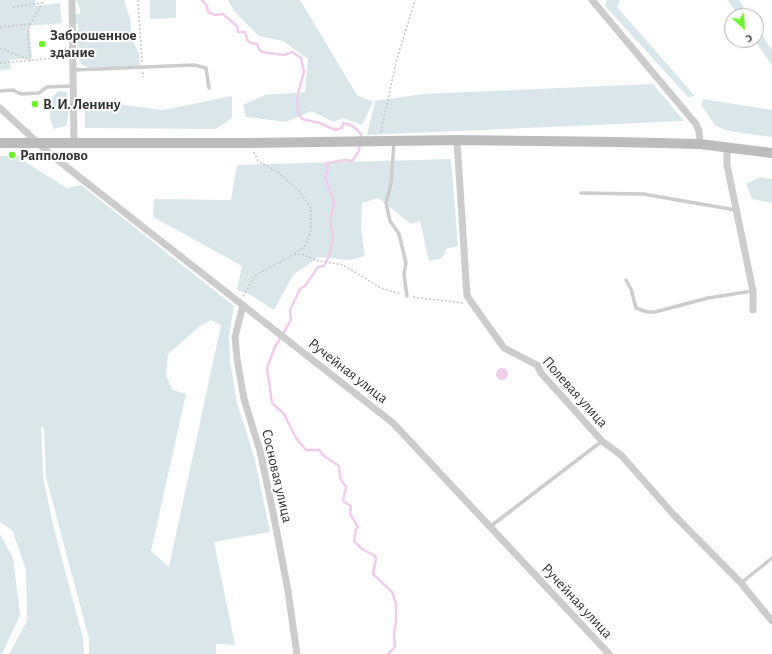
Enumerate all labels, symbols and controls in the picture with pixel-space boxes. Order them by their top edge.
north arrow [724,8,764,48]
place label: Заброшенное здание [50,26,137,61]
text: С [744,32,754,45]
marker: Заброшенное здание [37,39,47,49]
place label: В. И. Ленину [43,95,120,113]
marker: В. И. Ленину [30,99,40,109]
place label: Рапполово [20,146,88,164]
marker: Рапполово [7,150,17,160]
street label: Ручейная улица [305,334,391,408]
street label: Полевая улица [538,353,612,431]
street label: Сосновая улица [258,428,296,524]
street label: Ручейная улица [538,560,616,642]

